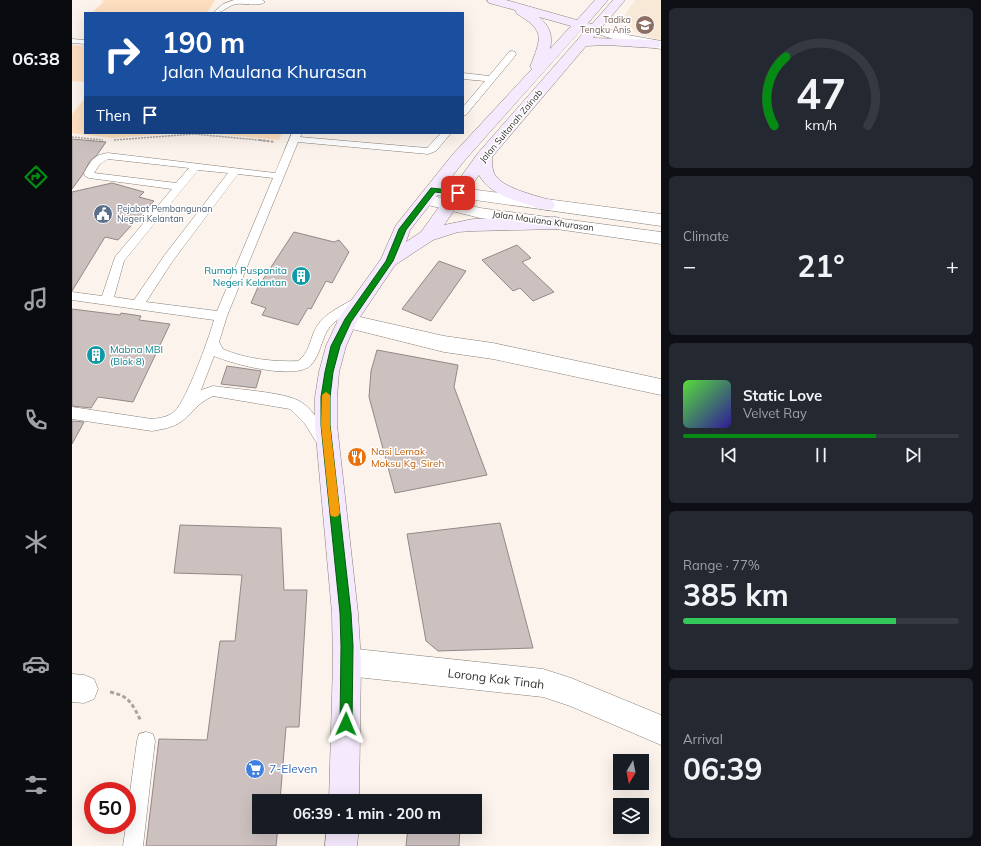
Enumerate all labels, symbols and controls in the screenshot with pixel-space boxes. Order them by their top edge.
place label: Tadika Tengku Anis [580,14,631,35]
school or university icon: Tadika Tengku Anis [634,14,656,36]
text: 190 m [162,25,245,60]
icon: right [96,28,148,80]
text: 06:38 [12,47,60,70]
text: Jalan Maulana Khurasan [162,60,367,83]
text: 47 [796,67,846,119]
street label: Jalan Sultanah Zainab [477,87,544,165]
icon: arrive [139,104,161,126]
text: Then [96,106,131,125]
text: km/h [805,115,837,133]
icon: directions [22,163,50,191]
pin [441,176,475,210]
icon: arrive [447,182,469,204]
public building icon: Pejabat Pembangunan Negeri Kelantan [92,203,114,225]
place label: Pejabat Pembangunan Negeri Kelantan [117,203,213,224]
street label: Jalan Maulana Khurasan [492,208,595,233]
text: Climate [683,228,729,244]
text: 21° [797,247,845,285]
text: − [683,252,696,280]
text: + [946,252,959,280]
place label: Rumah Puspanita Negeri Kelantan [204,264,287,289]
building icon: Rumah Puspanita Negeri Kelantan [290,265,312,287]
icon: music [22,285,50,313]
place label: Mabna MBI (Blok 8) [110,343,163,368]
building icon: Mabna MBI (Blok 8) [85,344,107,366]
text: Static Love [743,386,822,405]
text: Velvet Ray [743,405,807,421]
icon: phone [22,406,50,434]
icon: previous [718,444,740,466]
icon: pause [810,444,832,466]
icon: next [902,444,924,466]
place label: Nasi Lemak Moksu Kg. Sireh [371,445,444,470]
restaurant icon: Nasi Lemak Moksu Kg. Sireh [346,446,368,468]
icon: climate [22,528,50,556]
text: Range · 77% [683,557,760,573]
text: 385 km [683,576,789,614]
icon: car [22,650,50,678]
street label: Lorong Kak Tinah [447,665,545,692]
position arrow [325,703,367,745]
text: Arrival [683,731,723,747]
text: 06:39 [683,750,762,788]
north arrow [613,754,649,790]
map controls [613,754,649,834]
supermarket icon: 7-Eleven [244,758,266,780]
place label: 7-Eleven [269,761,318,776]
icon: filters [22,771,50,799]
speed limit sign: 50 [84,782,136,834]
button: layers [613,798,649,834]
text: 06:39 · 1 min · 200 m [293,804,441,823]

